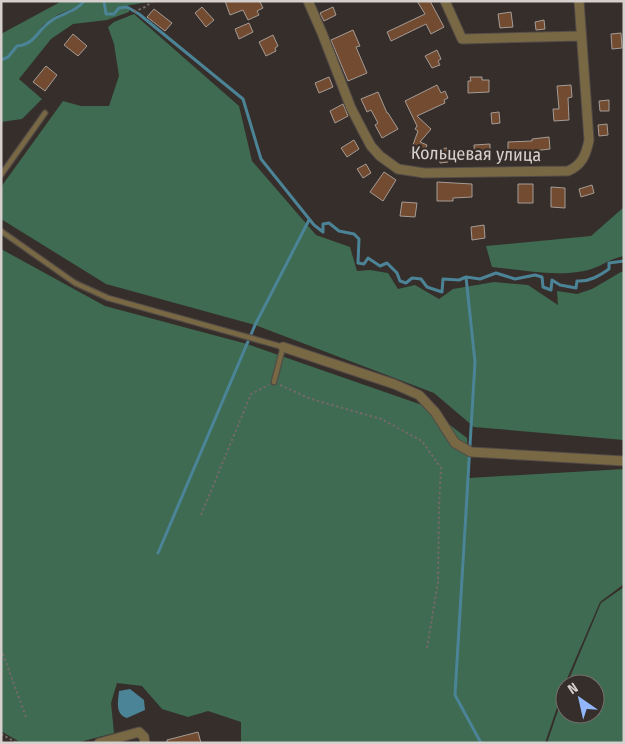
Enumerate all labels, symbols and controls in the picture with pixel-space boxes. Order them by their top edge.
street label: Кольцевая улица [411,142,542,166]
north arrow [555,674,605,724]
text: N [565,679,581,698]

